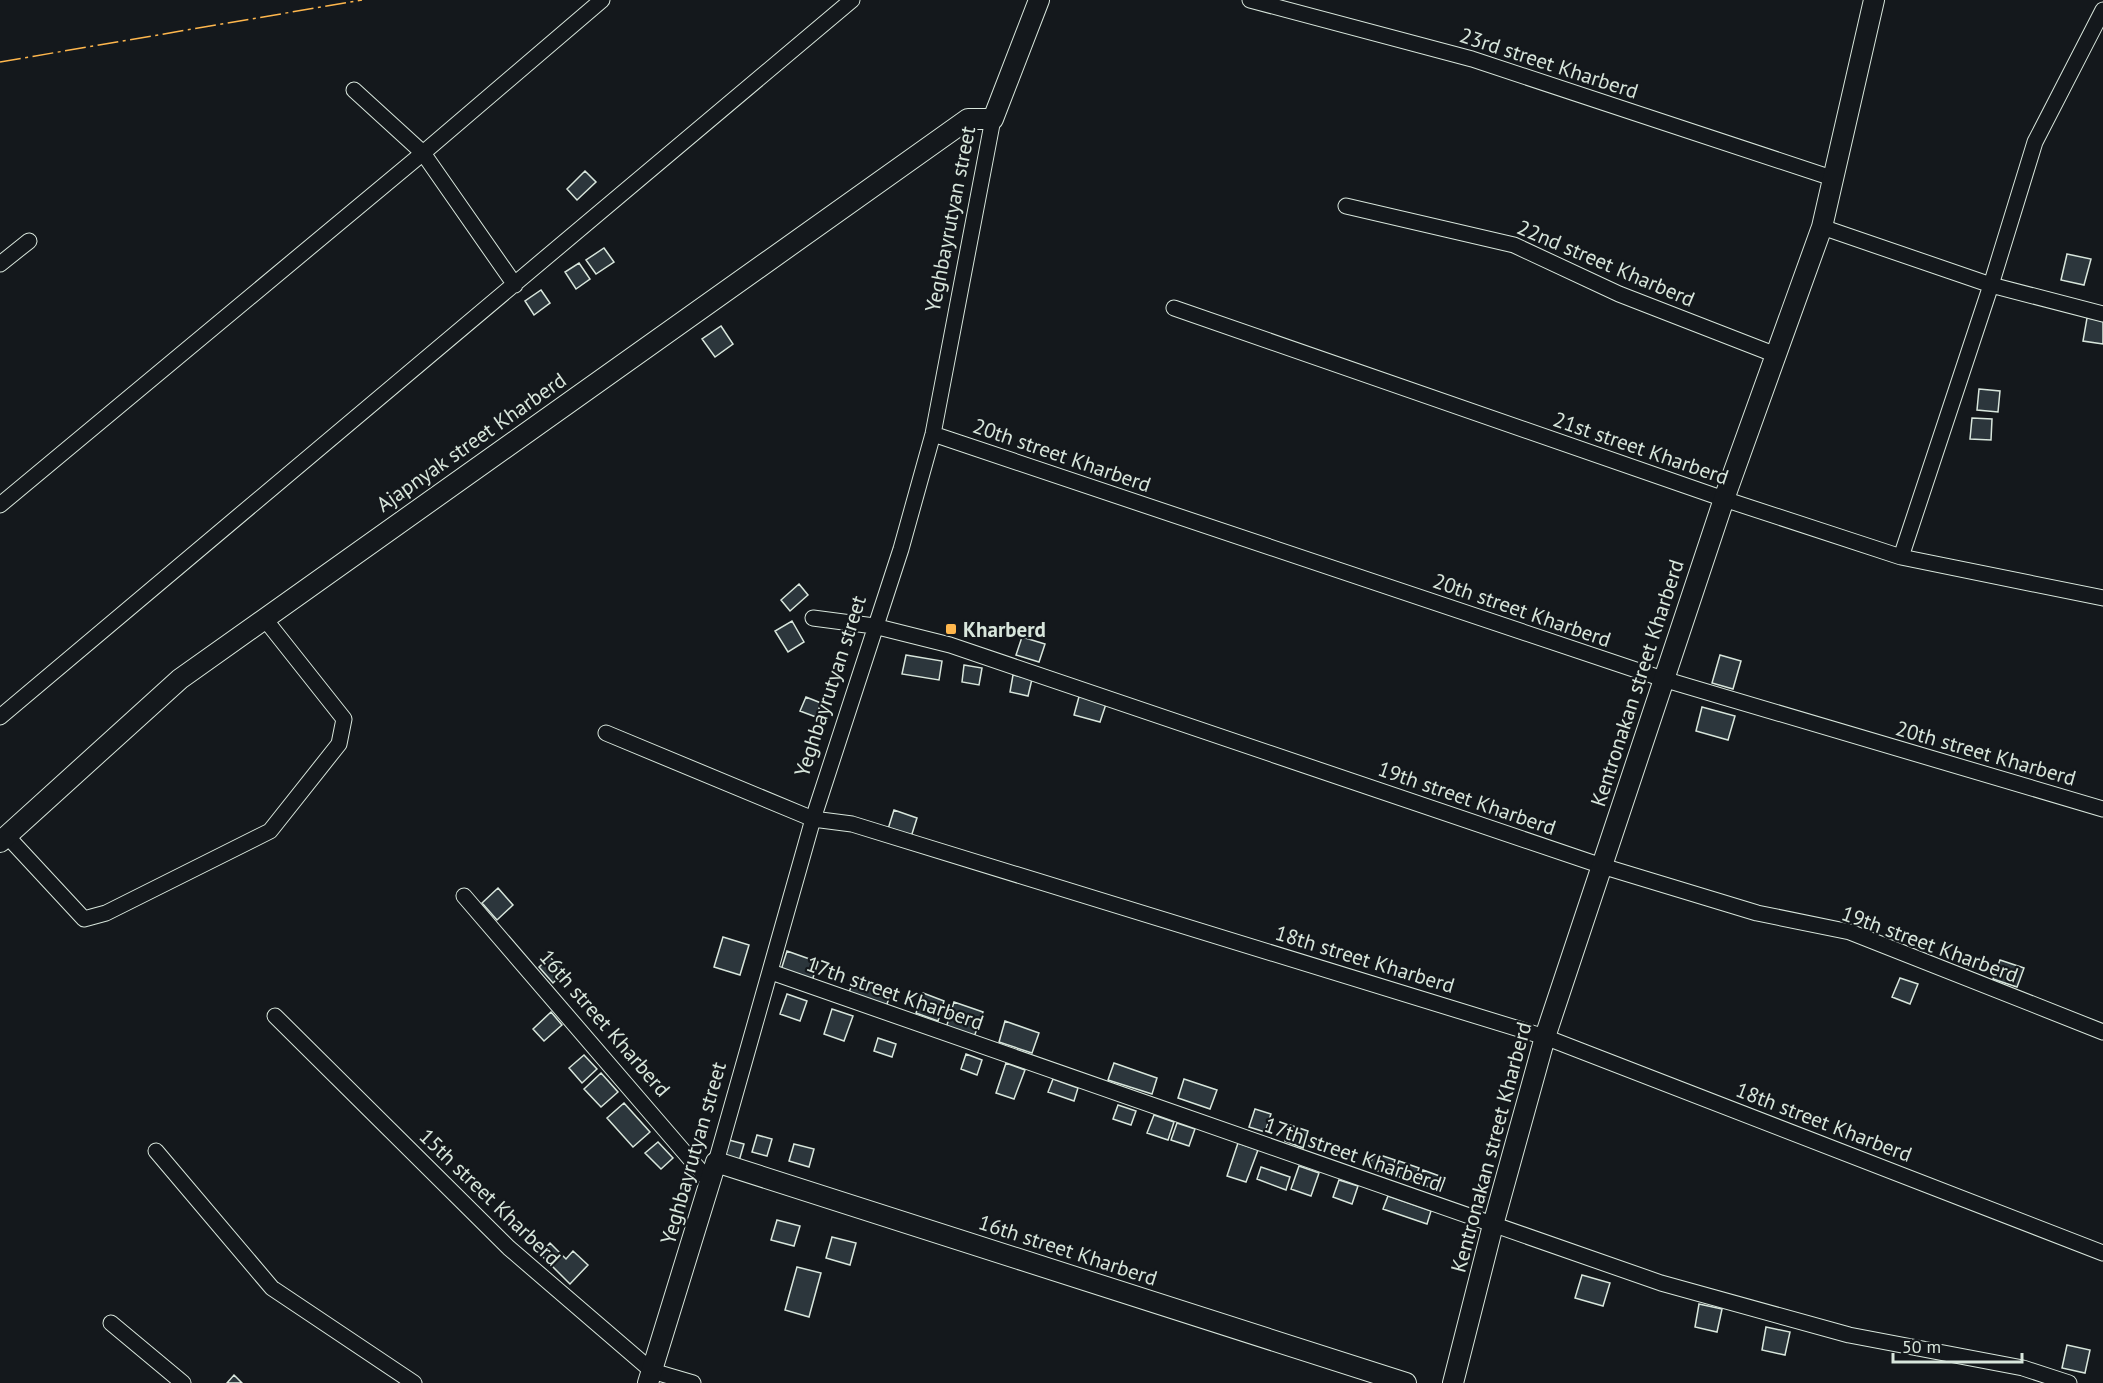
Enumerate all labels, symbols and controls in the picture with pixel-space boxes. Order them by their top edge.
street label: 23rd street Kharberd [1456,21,1642,105]
street label: Yeghbayrutyan street [919,124,981,314]
street label: 22nd street Kharberd [1513,213,1699,313]
street label: Ajapnyak street Kharberd [371,366,571,518]
street label: 21st street Kharberd [1550,405,1732,491]
street label: 20th street Kharberd [970,412,1154,498]
street label: Kentronakan street Kharberd [1584,556,1690,810]
street label: 20th street Kharberd [1430,567,1614,653]
street label: Yeghbayrutyan street [788,592,872,780]
place label: Kharberd [963,616,1046,643]
marker: Kharberd [944,622,958,636]
street label: 20th street Kharberd [1893,714,2079,792]
street label: 19th street Kharberd [1375,755,1559,841]
street label: 19th street Kharberd [1838,899,2022,989]
street label: 18th street Kharberd [1272,919,1458,999]
street label: 16th street Kharberd [534,944,676,1102]
street label: 17th street Kharberd [803,950,987,1036]
street label: Kentronakan street Kharberd [1445,1019,1537,1275]
street label: Yeghbayrutyan street [654,1058,732,1248]
street label: 18th street Kharberd [1732,1076,1916,1168]
street label: 17th street Kharberd [1261,1111,1445,1197]
street label: 15th street Kharberd [414,1123,566,1271]
street label: 16th street Kharberd [975,1208,1161,1292]
scale bar [1893,1326,2022,1364]
text: 50 m [1902,1335,1941,1358]

